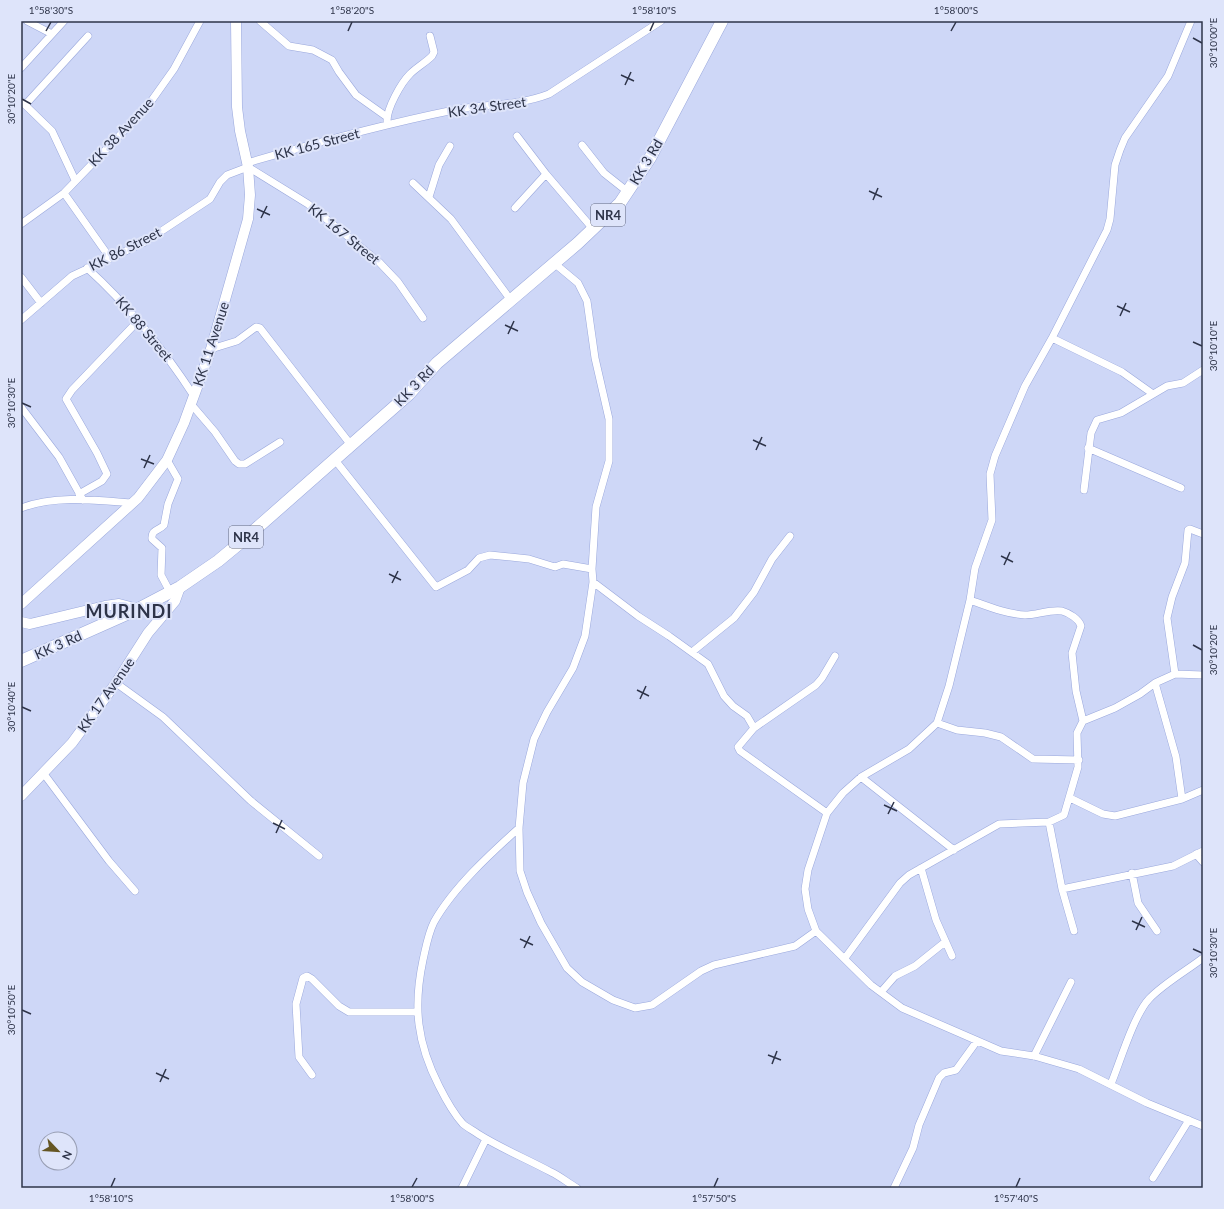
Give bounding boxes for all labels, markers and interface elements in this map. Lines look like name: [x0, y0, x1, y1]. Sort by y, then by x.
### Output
text: 1°58'30"S: [29, 4, 73, 16]
text: 1°58'20"S: [330, 4, 374, 16]
text: 1°58'10"S: [632, 4, 676, 16]
text: 1°58'00"S: [934, 4, 978, 16]
text: 30°10'00"E: [1207, 18, 1219, 68]
text: 30°10'20"E: [5, 74, 17, 124]
street label: KK 34 Street: [447, 93, 527, 120]
street label: KK 38 Avenue: [84, 94, 157, 170]
street label: KK 165 Street: [273, 124, 361, 163]
street label: KK 3 Rd: [625, 136, 666, 188]
street label: KK 167 Street: [305, 200, 383, 268]
road number: NR4: [591, 204, 625, 226]
street label: KK 86 Street: [86, 223, 164, 274]
street label: KK 88 Street: [113, 293, 176, 364]
street label: KK 11 Avenue: [189, 299, 232, 388]
text: 30°10'10"E: [1207, 321, 1219, 371]
street label: KK 3 Rd: [390, 362, 437, 410]
text: 30°10'30"E: [5, 378, 17, 428]
road number: NR4: [229, 526, 263, 548]
district label: MURINDI: [85, 600, 173, 622]
text: 30°10'20"E: [1207, 625, 1219, 675]
street label: KK 3 Rd: [31, 627, 84, 662]
street label: KK 17 Avenue: [73, 654, 138, 736]
text: 30°10'40"E: [5, 682, 17, 732]
text: 30°10'30"E: [1207, 928, 1219, 978]
text: 30°10'50"E: [5, 985, 17, 1035]
north arrow: [38, 1131, 78, 1171]
text: N: [60, 1149, 75, 1162]
text: 1°58'10"S: [89, 1192, 133, 1204]
text: 1°58'00"S: [390, 1192, 434, 1204]
text: 1°57'50"S: [692, 1192, 736, 1204]
text: 1°57'40"S: [994, 1192, 1038, 1204]

